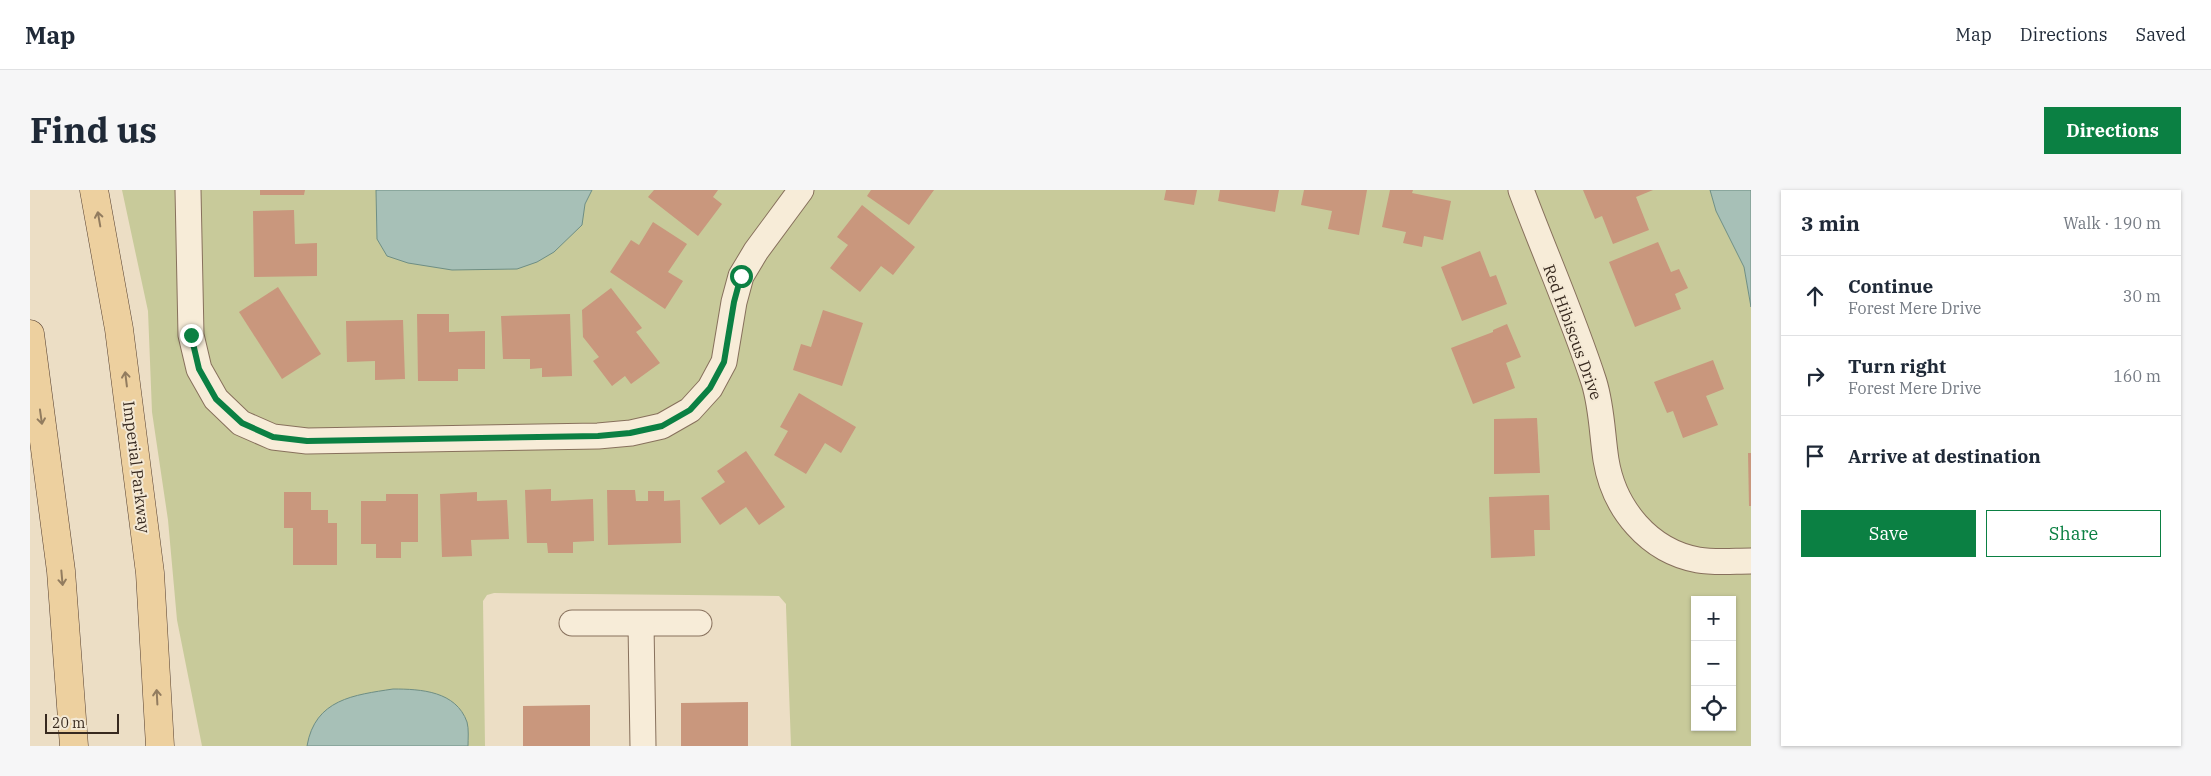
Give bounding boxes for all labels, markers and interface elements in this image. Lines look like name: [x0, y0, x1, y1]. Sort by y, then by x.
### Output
text: Map: [25, 19, 75, 51]
text: Map: [1955, 23, 1992, 46]
text: Directions: [2020, 23, 2108, 46]
text: Saved: [2136, 23, 2186, 46]
text: Find us: [30, 107, 157, 153]
button: Directions: [2044, 107, 2181, 154]
text: 3 min: [1801, 209, 1860, 237]
one-way arrow: [94, 211, 103, 227]
text: Walk · 190 m: [2063, 213, 2161, 233]
street label: Red Hibiscus Drive: [1539, 261, 1607, 403]
route start: [730, 265, 753, 288]
text: Continue: [1848, 274, 1933, 298]
icon: ahead: [1801, 282, 1829, 310]
text: 30 m: [2123, 286, 2161, 306]
text: Forest Mere Drive: [1848, 298, 1981, 318]
route end: [180, 324, 203, 347]
text: Turn right: [1848, 354, 1946, 378]
icon: right: [1801, 362, 1829, 390]
text: 160 m: [2113, 366, 2161, 386]
one-way arrow: [121, 371, 131, 387]
text: Forest Mere Drive: [1848, 378, 1981, 398]
street label: Imperial Parkway: [119, 400, 155, 535]
one-way arrow: [36, 409, 46, 425]
icon: arrive: [1801, 442, 1829, 470]
text: Arrive at destination: [1848, 444, 2041, 468]
button: Save: [1801, 510, 1976, 557]
button: Share: [1986, 510, 2161, 557]
one-way arrow: [57, 570, 66, 586]
map controls: [1691, 596, 1736, 731]
button: +: [1691, 596, 1736, 641]
button: −: [1691, 641, 1736, 686]
button: locate: [1691, 686, 1736, 731]
one-way arrow: [152, 690, 161, 706]
scale bar: [45, 711, 119, 734]
text: 20 m: [52, 714, 85, 732]

